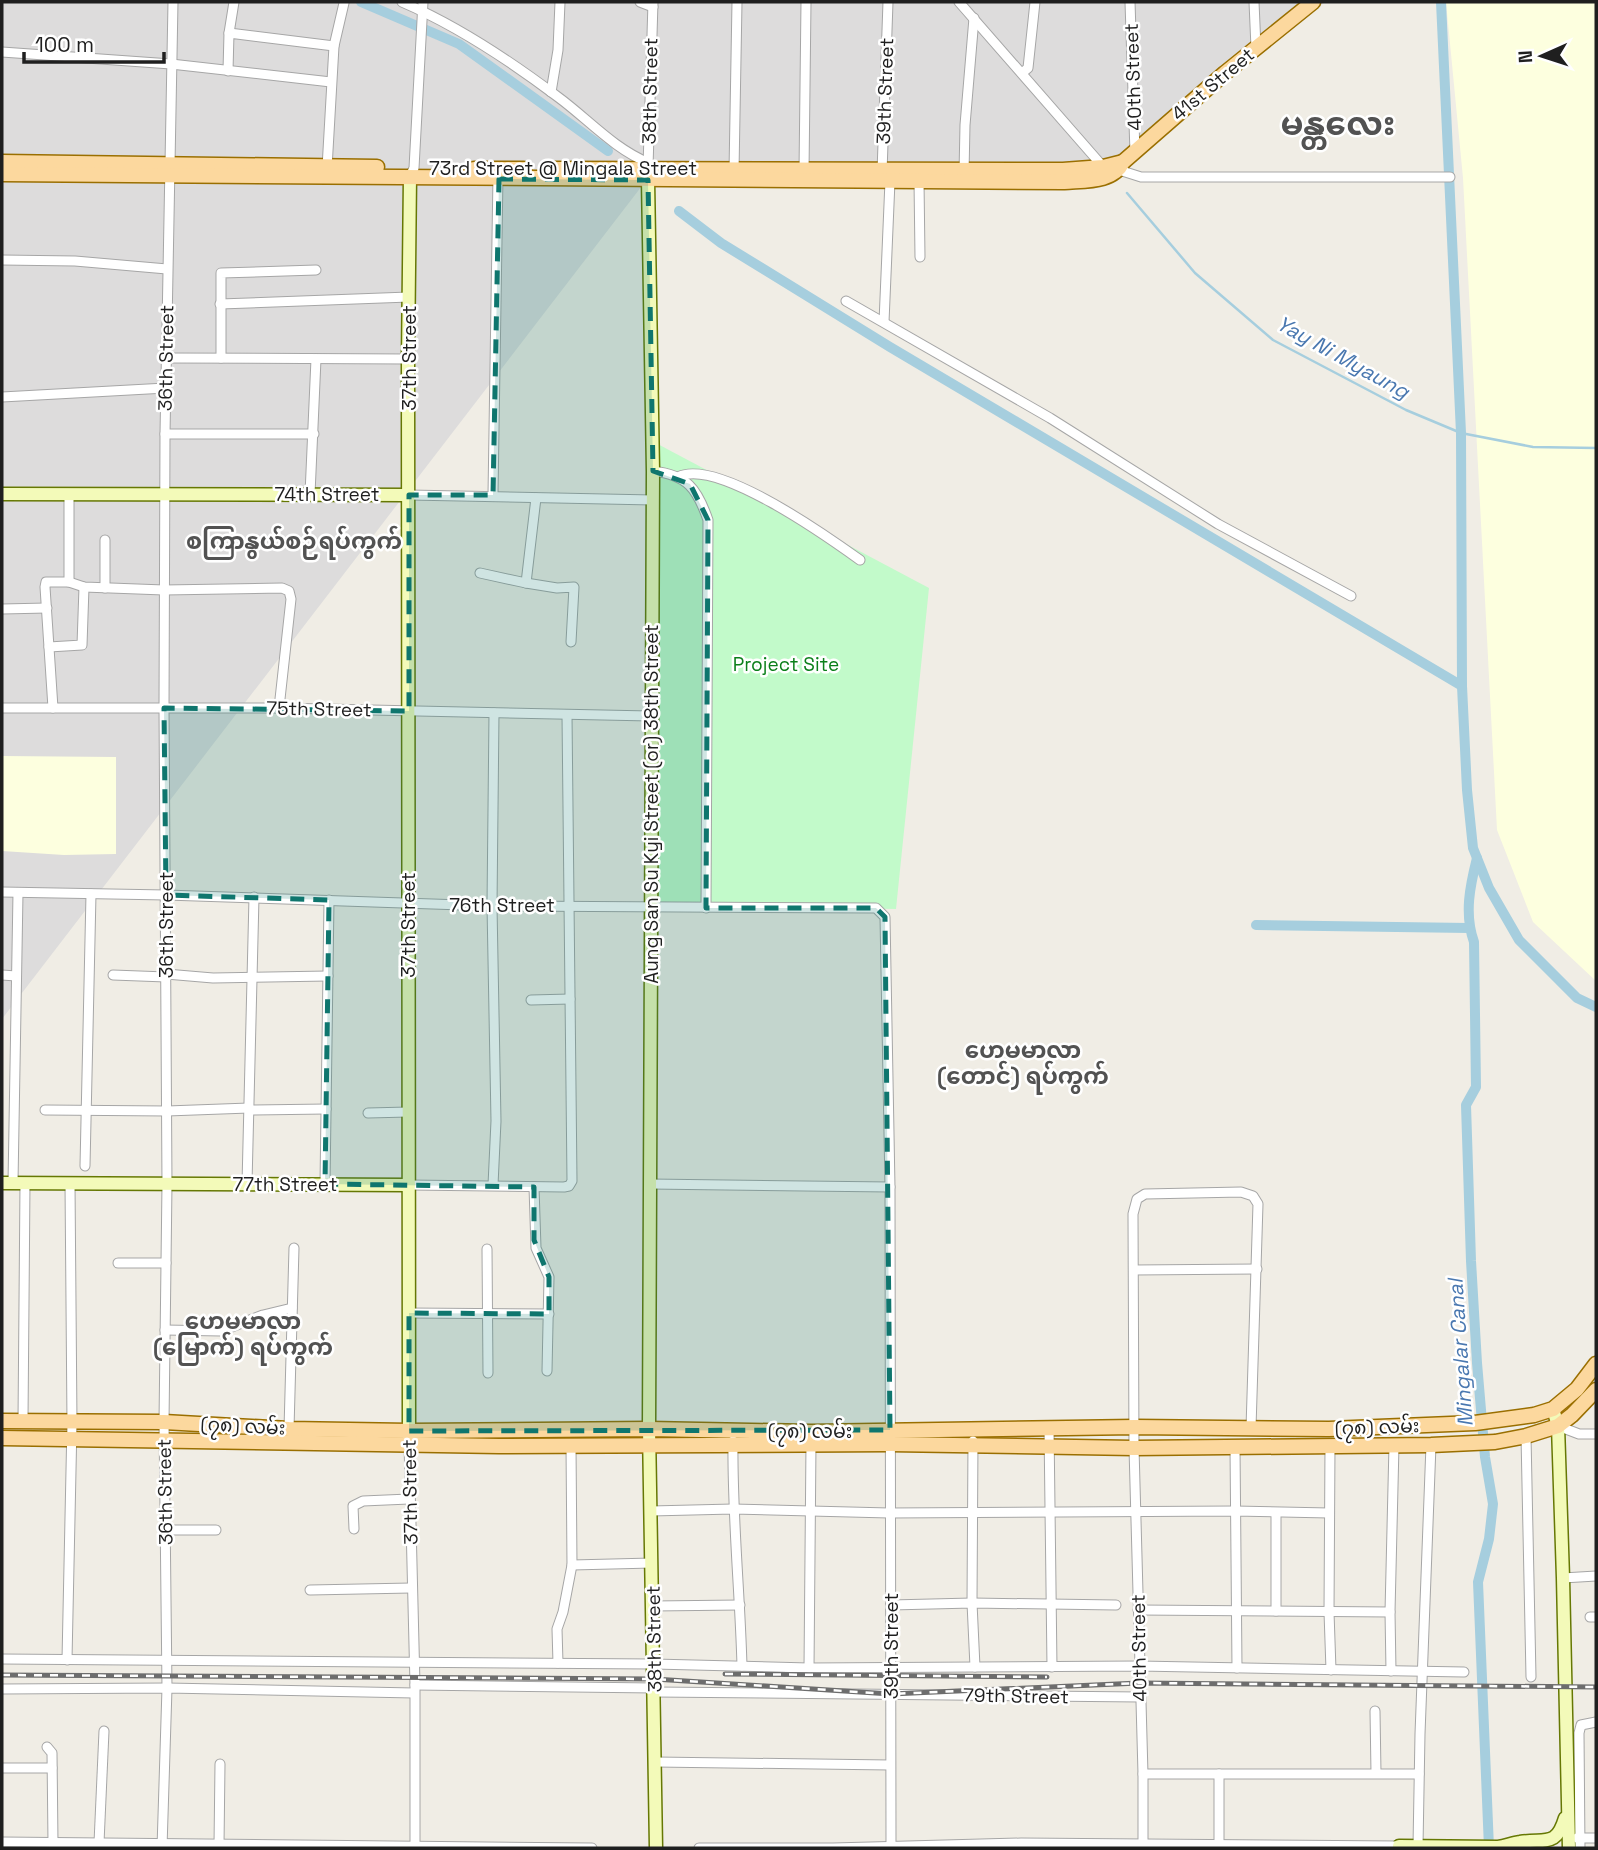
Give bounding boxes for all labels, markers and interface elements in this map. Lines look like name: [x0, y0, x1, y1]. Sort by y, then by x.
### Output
scale bar: [24, 21, 164, 65]
north arrow: [1507, 21, 1577, 91]
street label: 40th Street: [1119, 23, 1147, 131]
text: 100 m: [35, 31, 94, 58]
street label: 38th Street: [637, 37, 663, 145]
street label: 39th Street: [871, 37, 899, 145]
street label: 41st Street: [1166, 42, 1260, 126]
text: N: [1513, 50, 1538, 64]
district label: မန္တလေး: [1281, 103, 1395, 150]
street label: 73rd Street @ Mingala Street: [429, 156, 697, 181]
street label: 36th Street: [153, 305, 179, 411]
street label: 37th Street: [397, 305, 422, 411]
water label: Yay Ni Myaung: [1272, 309, 1415, 405]
street label: 74th Street: [275, 482, 379, 507]
district label: စကြာနွယ်စဉ်ရပ်ကွက်: [186, 525, 402, 560]
street label: Aung San Su Kyi Street (or) 38th Street: [639, 624, 664, 984]
park label: Project Site: [733, 652, 839, 677]
street label: 75th Street: [266, 696, 372, 722]
street label: 36th Street: [154, 872, 179, 978]
street label: 37th Street: [396, 872, 421, 978]
street label: 76th Street: [449, 893, 555, 918]
district label: ဟေမမာလာ (တောင်) ရပ်ကွက်: [937, 1035, 1109, 1095]
street label: 77th Street: [233, 1172, 337, 1197]
water label: Mingalar Canal: [1441, 1275, 1479, 1428]
district label: ဟေမမာလာ (မြောက်) ရပ်ကွက်: [153, 1306, 333, 1366]
street label: (၇၈) လမ်း: [200, 1409, 286, 1444]
street label: (၇၈) လမ်း: [1334, 1411, 1420, 1444]
street label: (၇၈) လမ်း: [768, 1417, 852, 1447]
street label: 36th Street: [152, 1439, 178, 1545]
street label: 37th Street: [397, 1439, 423, 1545]
street label: 38th Street: [641, 1585, 667, 1693]
street label: 39th Street: [879, 1593, 904, 1699]
street label: 40th Street: [1126, 1594, 1152, 1702]
street label: 79th Street: [963, 1683, 1069, 1709]

